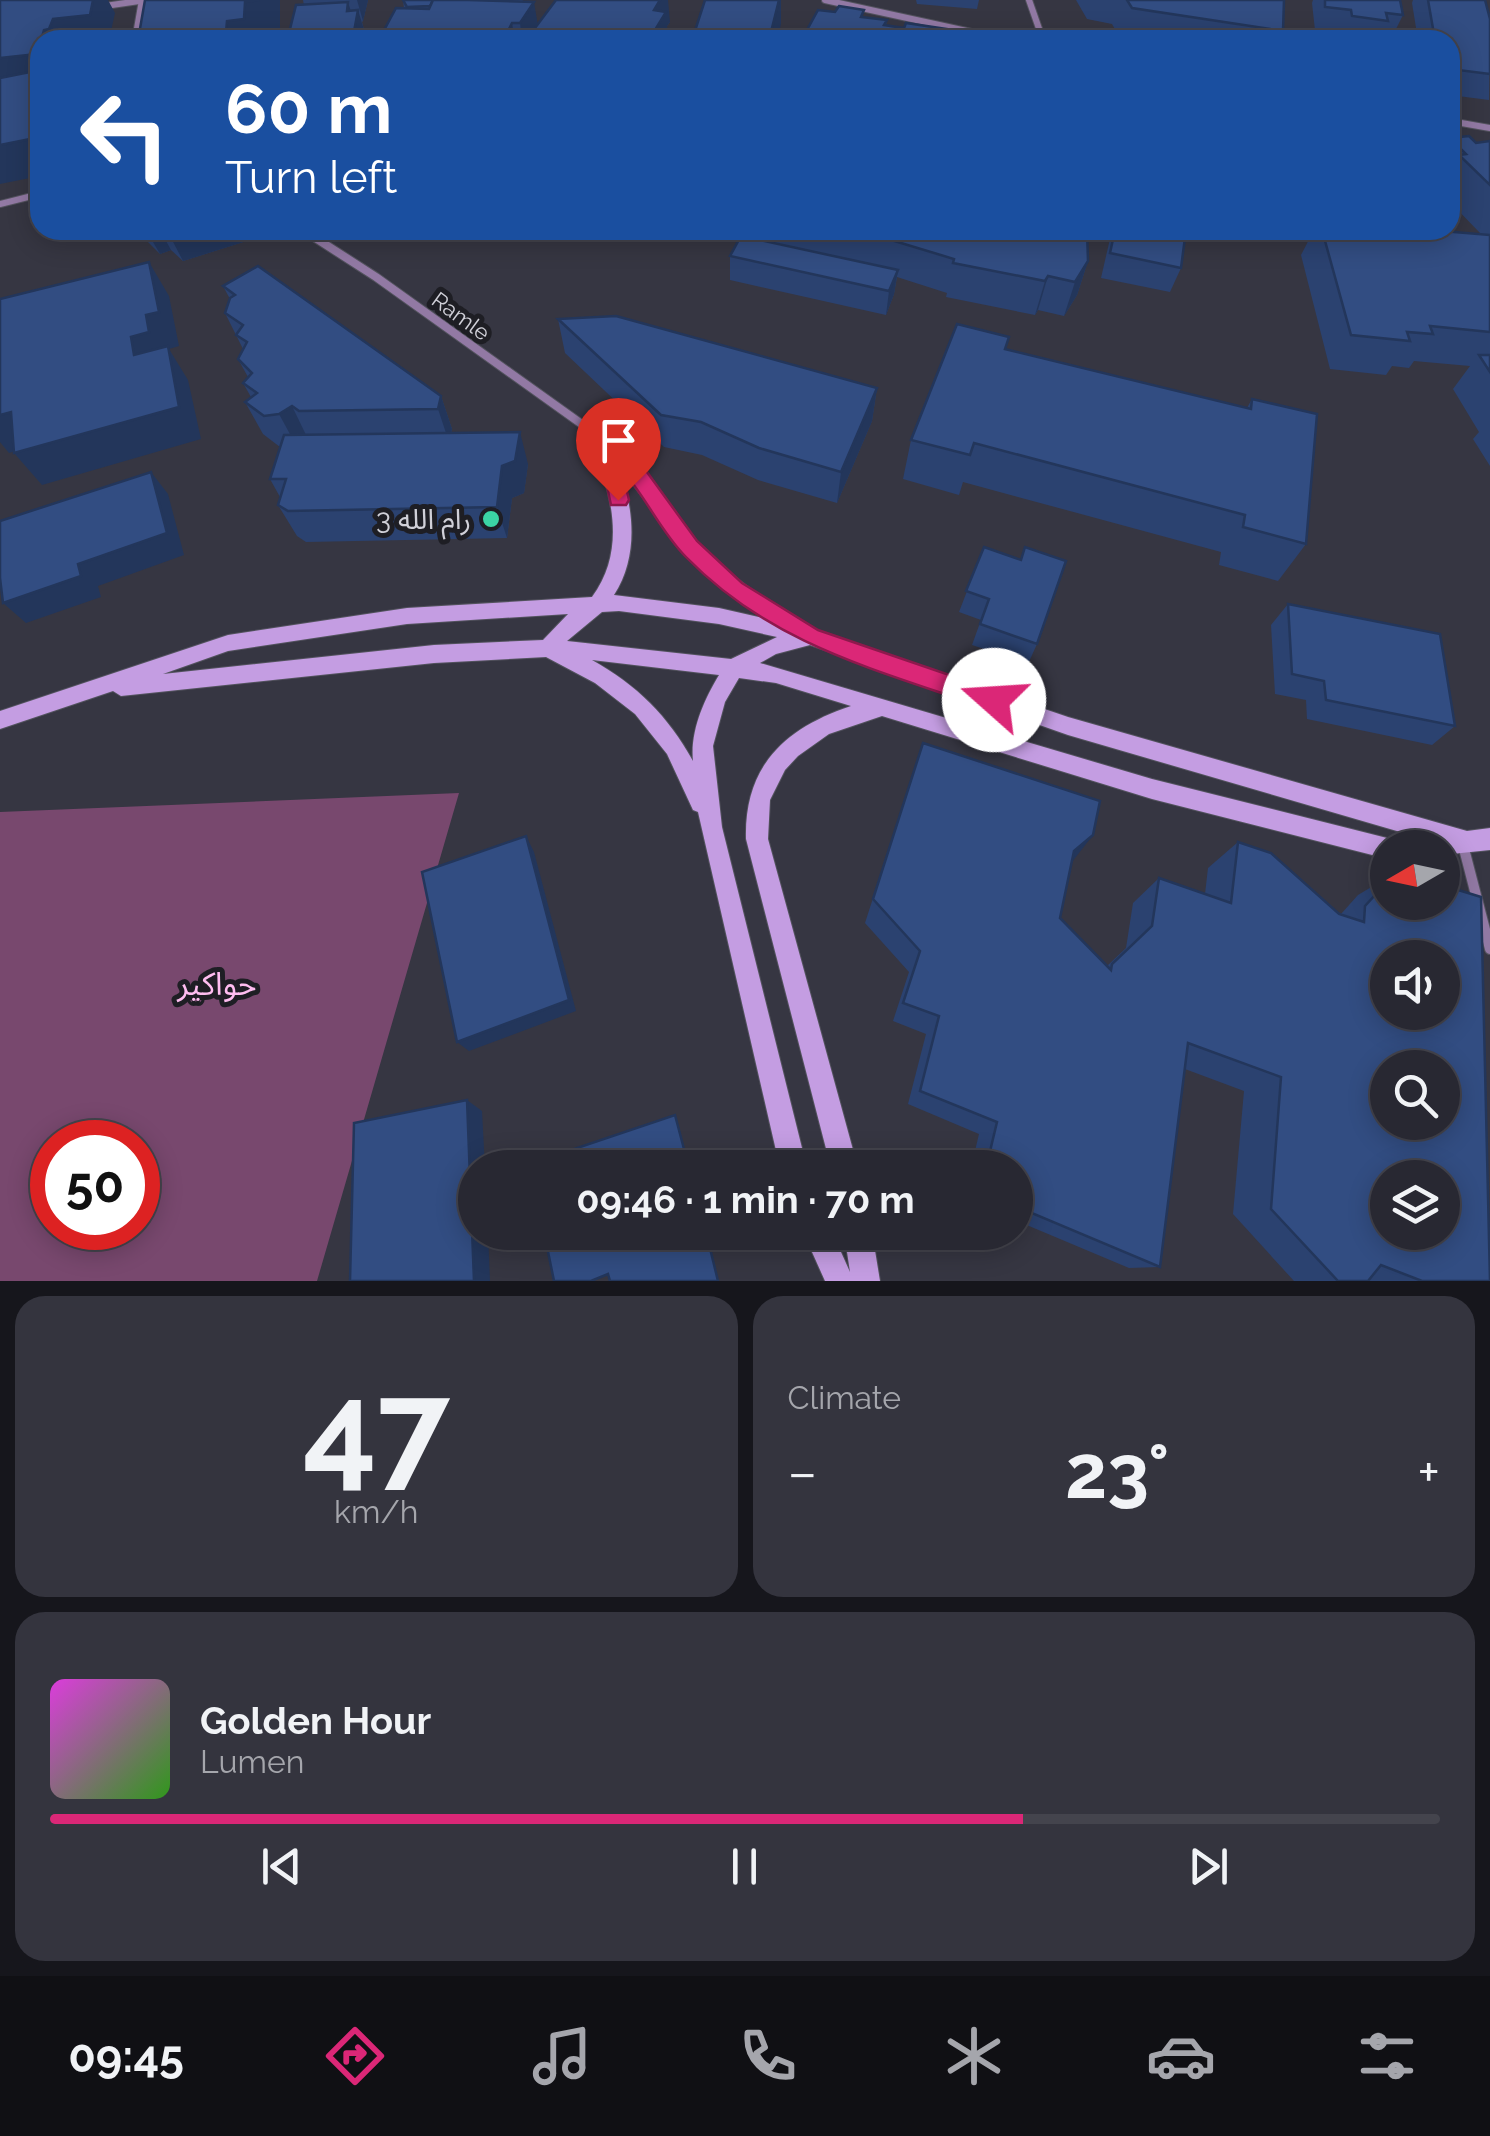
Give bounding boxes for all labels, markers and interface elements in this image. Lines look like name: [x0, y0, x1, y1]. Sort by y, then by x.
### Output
text: 60 m: [225, 67, 392, 149]
icon: left: [60, 70, 190, 200]
text: Turn left: [225, 151, 397, 204]
street label: Ramle: [427, 286, 495, 346]
pin: [576, 398, 661, 501]
icon: arrive: [591, 413, 646, 468]
place label: 3 رام الله: [376, 503, 471, 540]
marker: 3 رام الله: [480, 508, 502, 530]
position arrow: [942, 648, 1046, 752]
north arrow: [1370, 830, 1460, 920]
map controls: [1370, 830, 1460, 1250]
button: sound: [1370, 940, 1460, 1030]
park label: حواكير: [176, 965, 257, 1003]
button: search: [1370, 1050, 1460, 1140]
speed limit sign: 50: [30, 1120, 160, 1250]
button: layers: [1370, 1160, 1460, 1250]
text: 09:46 · 1 min · 70 m: [576, 1177, 915, 1222]
text: 47: [303, 1352, 450, 1504]
text: Climate: [788, 1379, 901, 1416]
text: 23°: [1065, 1427, 1169, 1516]
text: −: [788, 1440, 817, 1505]
text: +: [1417, 1440, 1440, 1505]
text: km/h: [334, 1493, 418, 1530]
text: Golden Hour: [200, 1698, 431, 1743]
text: Lumen: [200, 1743, 304, 1780]
icon: previous: [254, 1839, 309, 1894]
icon: pause: [717, 1839, 772, 1894]
icon: next: [1181, 1839, 1236, 1894]
icon: directions: [320, 2021, 390, 2091]
icon: music: [527, 2021, 597, 2091]
icon: phone: [733, 2021, 803, 2091]
icon: climate: [939, 2021, 1009, 2091]
icon: car: [1146, 2021, 1216, 2091]
icon: filters: [1352, 2021, 1422, 2091]
text: 09:45: [68, 2030, 184, 2083]

